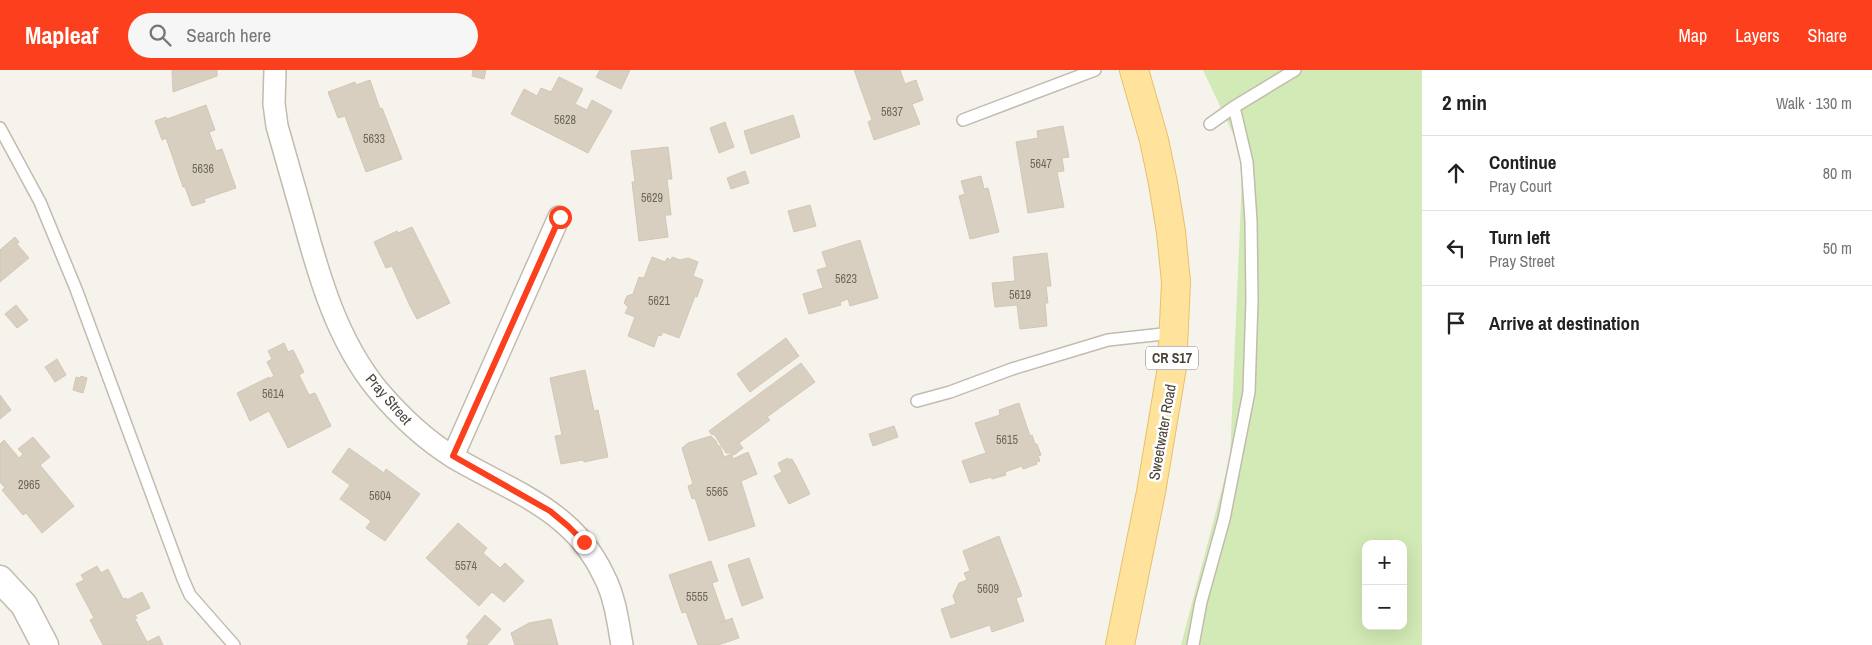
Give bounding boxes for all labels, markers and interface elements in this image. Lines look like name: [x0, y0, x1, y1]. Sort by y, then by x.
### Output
search box: [128, 13, 478, 58]
text: Mapleaf: [25, 19, 98, 51]
icon: search: [146, 21, 174, 49]
text: Search here: [186, 22, 271, 48]
text: Map: [1679, 23, 1707, 48]
text: Layers: [1735, 23, 1780, 48]
text: Share: [1808, 23, 1847, 48]
text: 2 min: [1442, 88, 1487, 117]
text: Walk · 130 m: [1776, 92, 1852, 114]
house number: 5637: [881, 104, 903, 120]
house number: 5628: [554, 112, 576, 128]
house number: 5633: [363, 131, 385, 147]
text: Continue: [1489, 149, 1557, 175]
house number: 5647: [1030, 156, 1052, 172]
icon: ahead: [1442, 159, 1470, 187]
house number: 5636: [192, 161, 214, 177]
text: 80 m: [1823, 162, 1852, 184]
text: Pray Court: [1489, 175, 1552, 197]
house number: 5629: [641, 190, 663, 206]
route start: [549, 206, 572, 229]
text: Turn left: [1489, 224, 1550, 250]
icon: left: [1442, 234, 1470, 262]
text: 50 m: [1823, 237, 1852, 259]
text: Pray Street: [1489, 250, 1555, 272]
house number: 5623: [835, 271, 857, 287]
house number: 5619: [1009, 287, 1031, 303]
house number: 5621: [648, 293, 670, 309]
icon: arrive: [1442, 309, 1470, 337]
text: Arrive at destination: [1489, 310, 1640, 336]
road number: CR S17: [1146, 346, 1198, 370]
street label: Pray Street: [361, 369, 417, 430]
street label: Sweetwater Road: [1143, 382, 1181, 482]
house number: 5614: [262, 386, 284, 402]
house number: 5615: [996, 432, 1018, 448]
house number: 2965: [18, 477, 40, 493]
house number: 5565: [706, 484, 728, 500]
house number: 5604: [369, 488, 391, 504]
route end: [573, 531, 596, 554]
map controls: [1362, 540, 1407, 630]
button: +: [1362, 540, 1407, 585]
house number: 5574: [455, 558, 477, 574]
house number: 5609: [977, 581, 999, 597]
button: −: [1362, 585, 1407, 630]
house number: 5555: [686, 589, 708, 605]

